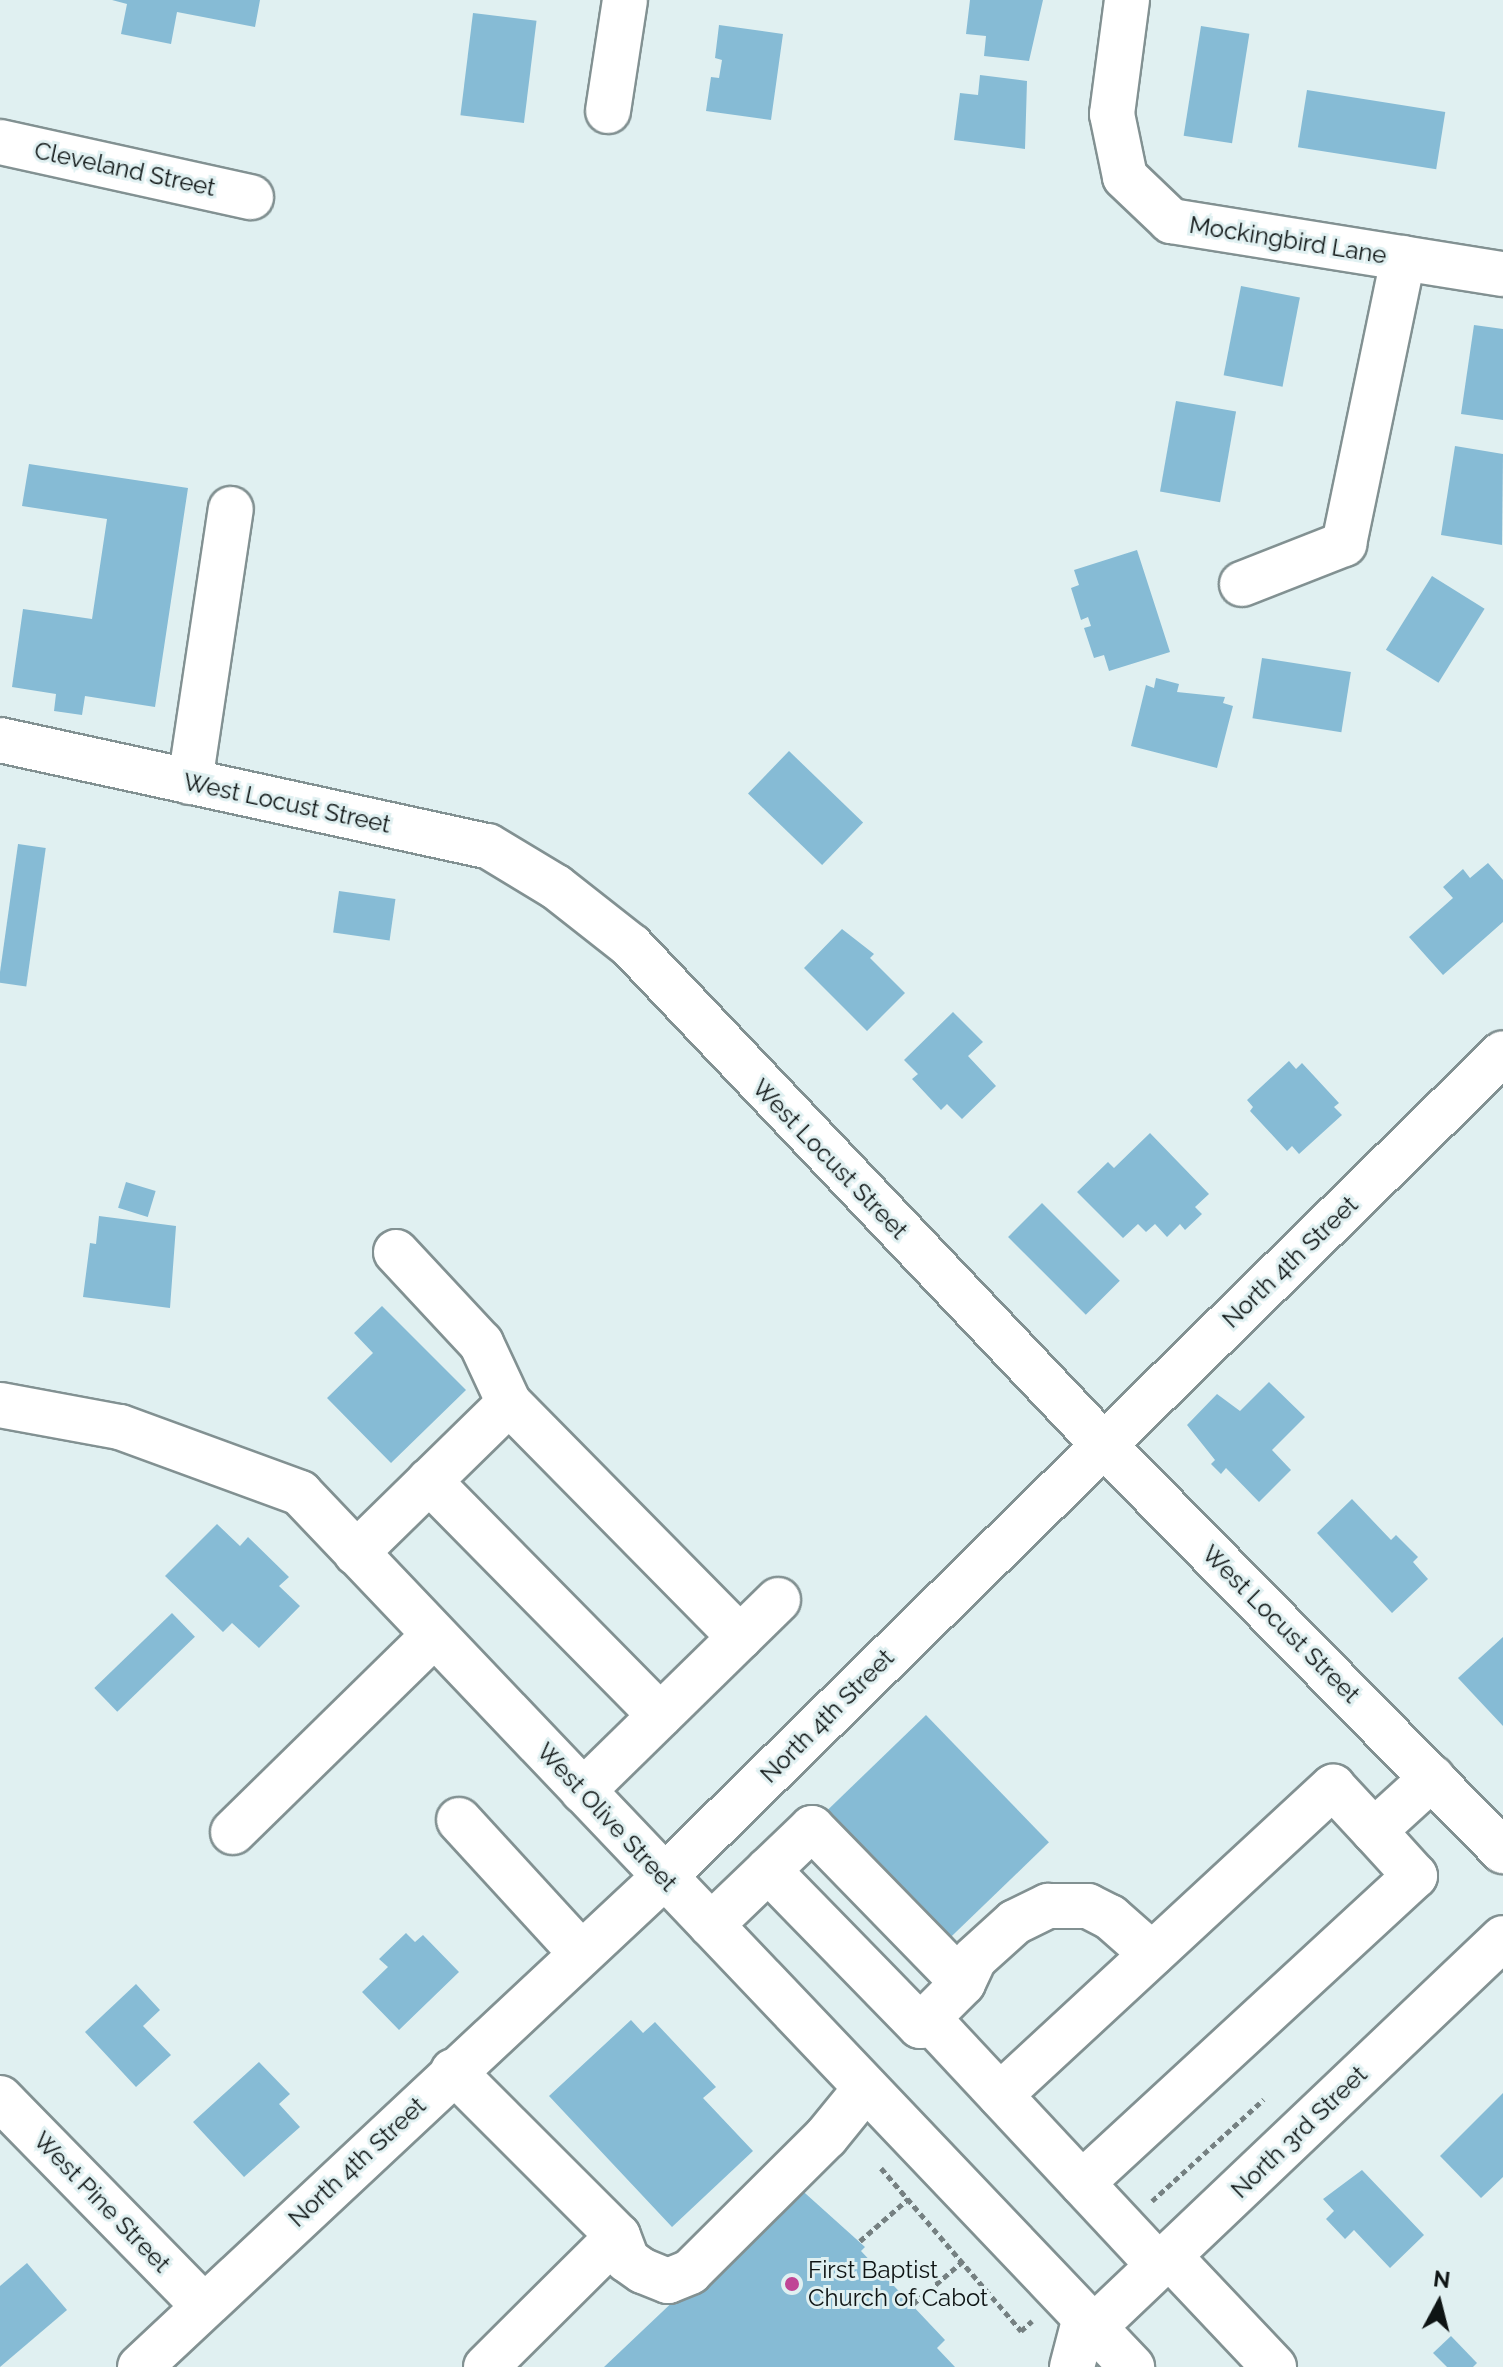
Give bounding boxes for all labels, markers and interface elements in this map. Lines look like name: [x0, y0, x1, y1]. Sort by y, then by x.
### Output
street label: Cleveland Street: [32, 136, 218, 202]
street label: Mockingbird Lane: [1187, 210, 1389, 270]
street label: West Locust Street: [181, 767, 393, 839]
street label: West Locust Street: [746, 1073, 914, 1245]
street label: North 4th Street: [1216, 1190, 1364, 1334]
street label: West Locust Street: [1196, 1539, 1366, 1709]
street label: North 4th Street: [754, 1643, 900, 1789]
street label: West Olive Street: [531, 1737, 683, 1897]
street label: North 3rd Street: [1225, 2060, 1373, 2204]
street label: North 4th Street: [282, 2091, 432, 2233]
street label: West Pine Street: [28, 2126, 176, 2278]
place label: First Baptist Church of Cabot: [808, 2256, 989, 2312]
north arrow: [1399, 2263, 1479, 2343]
text: N: [1432, 2265, 1452, 2293]
marker: First Baptist Church of Cabot: [783, 2275, 801, 2293]

